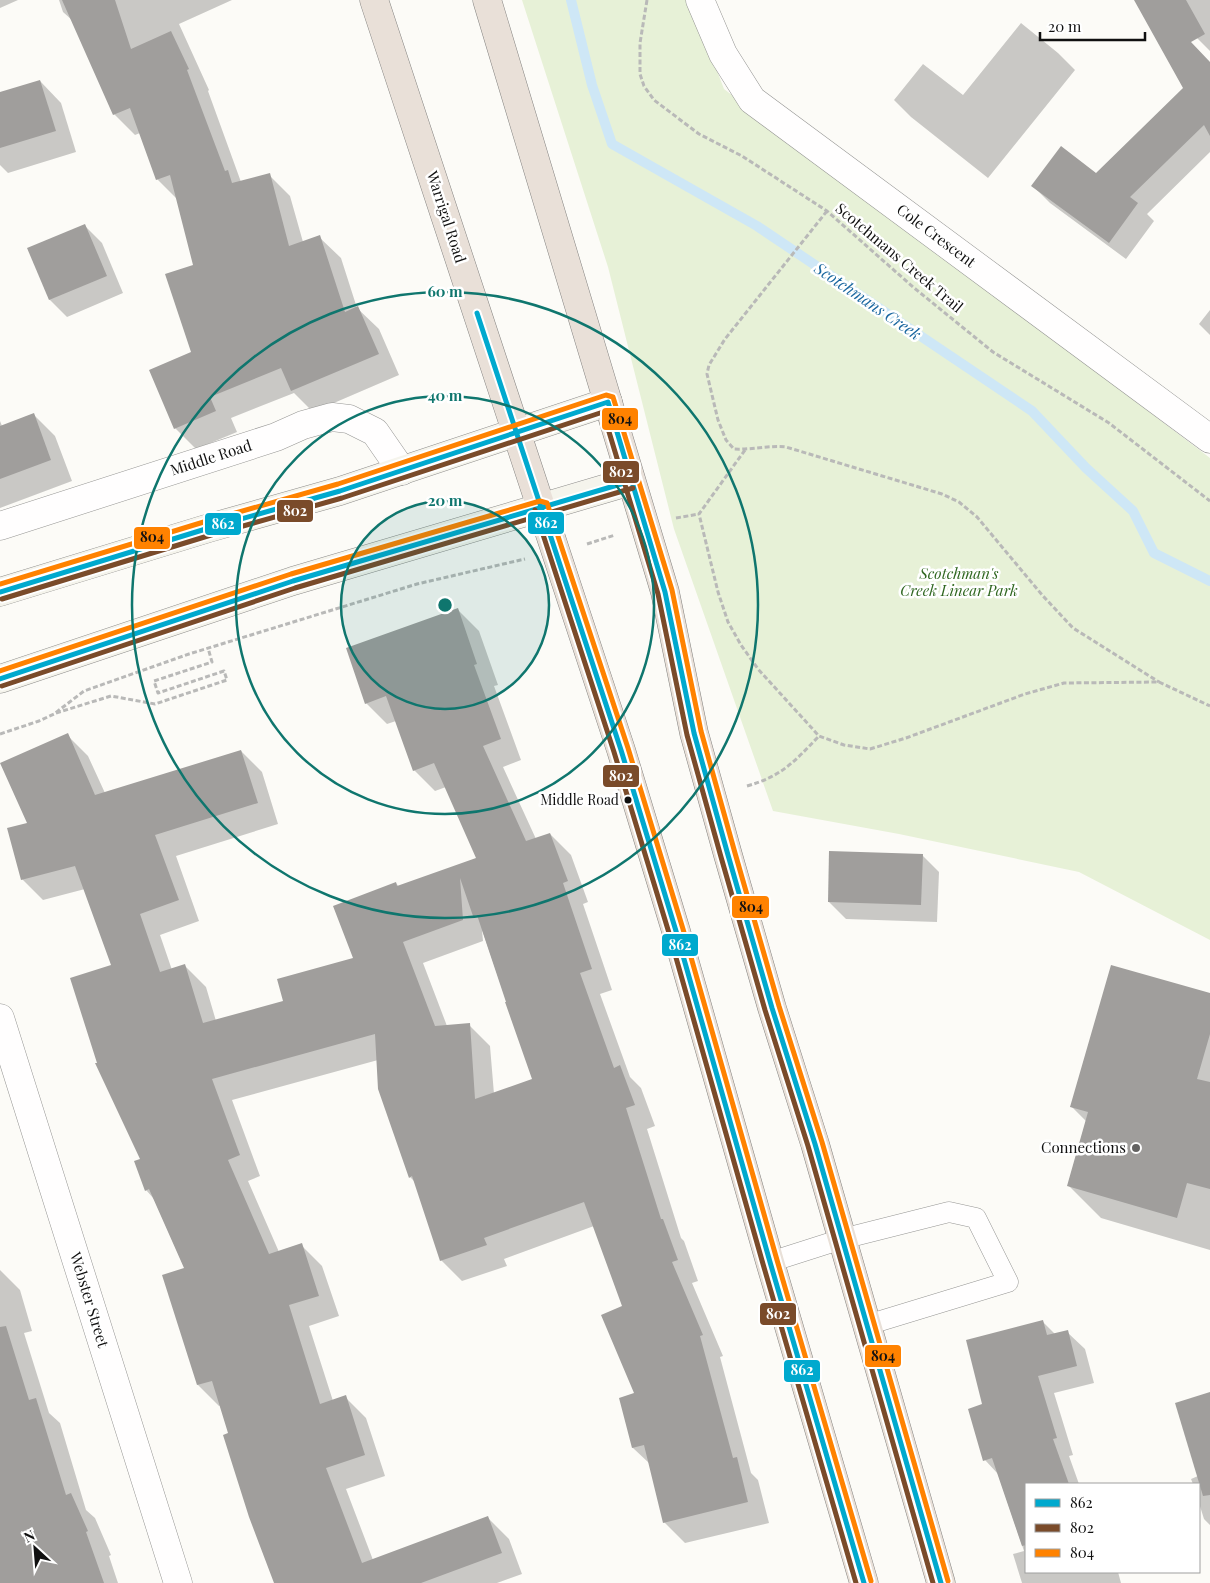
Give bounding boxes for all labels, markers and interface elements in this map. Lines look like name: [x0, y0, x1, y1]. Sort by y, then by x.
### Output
scale bar: [1040, 10, 1145, 42]
text: 20 m: [1048, 16, 1082, 36]
street label: Warrigal Road: [422, 167, 471, 265]
street label: Scotchmans Creek Trail: [831, 199, 967, 317]
street label: Cole Crescent: [893, 199, 981, 272]
water label: Scotchmans Creek: [811, 258, 925, 344]
text: 60 m: [427, 281, 463, 301]
text: 40 m: [428, 385, 463, 405]
line badge: 804: [601, 407, 639, 431]
text: 804: [608, 409, 632, 428]
street label: Middle Road: [167, 434, 254, 480]
line badge: 802: [602, 460, 640, 484]
text: 802: [609, 462, 633, 481]
text: 20 m: [428, 490, 463, 510]
line badge: 802: [276, 499, 314, 523]
text: 802: [283, 501, 307, 520]
line badge: 862: [527, 511, 565, 535]
line badge: 862: [204, 512, 242, 536]
text: 862: [534, 513, 558, 532]
text: 862: [211, 514, 235, 533]
line badge: 804: [133, 526, 171, 550]
text: 804: [140, 527, 164, 546]
park label: Scotchman's Creek Linear Park: [900, 563, 1018, 600]
centre of rings: [436, 596, 454, 614]
line badge: 802: [602, 764, 640, 788]
text: 802: [609, 766, 633, 785]
place label: Middle Road: [540, 790, 619, 809]
marker: Middle Road: [623, 795, 633, 805]
line badge: 804: [731, 895, 770, 919]
text: 804: [739, 897, 763, 916]
line badge: 862: [661, 933, 699, 957]
text: 862: [668, 935, 692, 954]
place label: Connections: [1041, 1137, 1126, 1157]
marker: Connections: [1130, 1142, 1142, 1154]
street label: Webster Street: [66, 1249, 114, 1350]
line badge: 802: [759, 1302, 797, 1326]
text: 802: [766, 1304, 790, 1323]
line badge: 804: [864, 1344, 902, 1368]
text: 804: [871, 1346, 895, 1365]
line badge: 862: [783, 1359, 821, 1383]
text: 862: [790, 1360, 814, 1379]
legend: [1025, 1483, 1200, 1573]
text: 862: [1070, 1492, 1093, 1512]
text: 802: [1070, 1517, 1094, 1537]
north arrow: [10, 1523, 60, 1573]
text: N: [20, 1525, 38, 1547]
text: 804: [1070, 1542, 1094, 1562]

